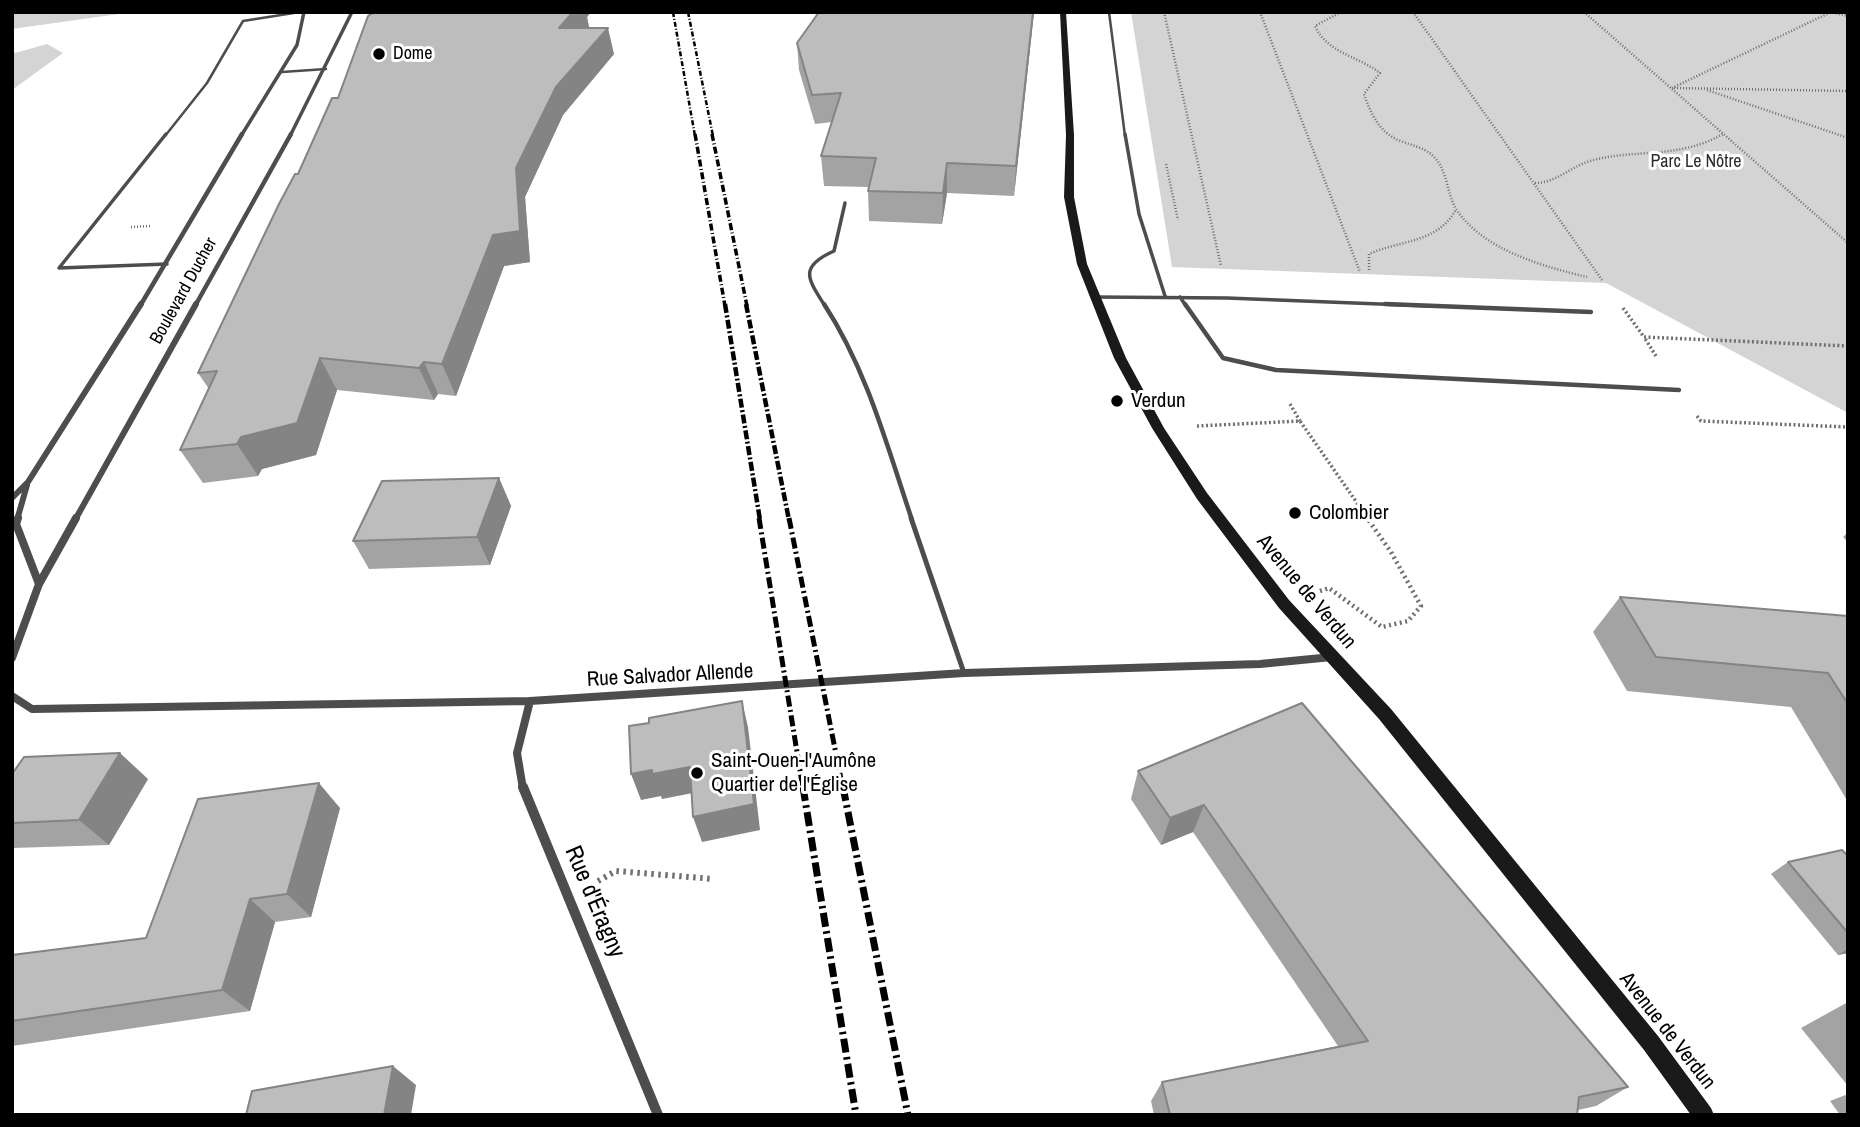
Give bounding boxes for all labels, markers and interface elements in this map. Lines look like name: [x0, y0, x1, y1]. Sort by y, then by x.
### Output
place label: Dome: [393, 43, 432, 65]
marker: Dome: [371, 46, 387, 62]
park label: Parc Le Nôtre: [1650, 151, 1742, 173]
street label: Boulevard Ducher: [146, 234, 222, 348]
place label: Verdun: [1131, 388, 1186, 414]
marker: Verdun: [1109, 393, 1125, 409]
place label: Colombier: [1309, 500, 1388, 526]
marker: Colombier: [1287, 505, 1303, 521]
street label: Avenue de Verdun: [1251, 530, 1361, 654]
street label: Rue Salvador Allende: [586, 659, 754, 693]
place label: Saint-Ouen-l'Aumône Quartier de l'Église: [711, 748, 876, 798]
marker: Saint-Ouen-l'Aumône Quartier de l'Église: [689, 765, 705, 781]
street label: Rue d'Éragny: [558, 842, 630, 962]
street label: Avenue de Verdun: [1614, 968, 1720, 1094]

